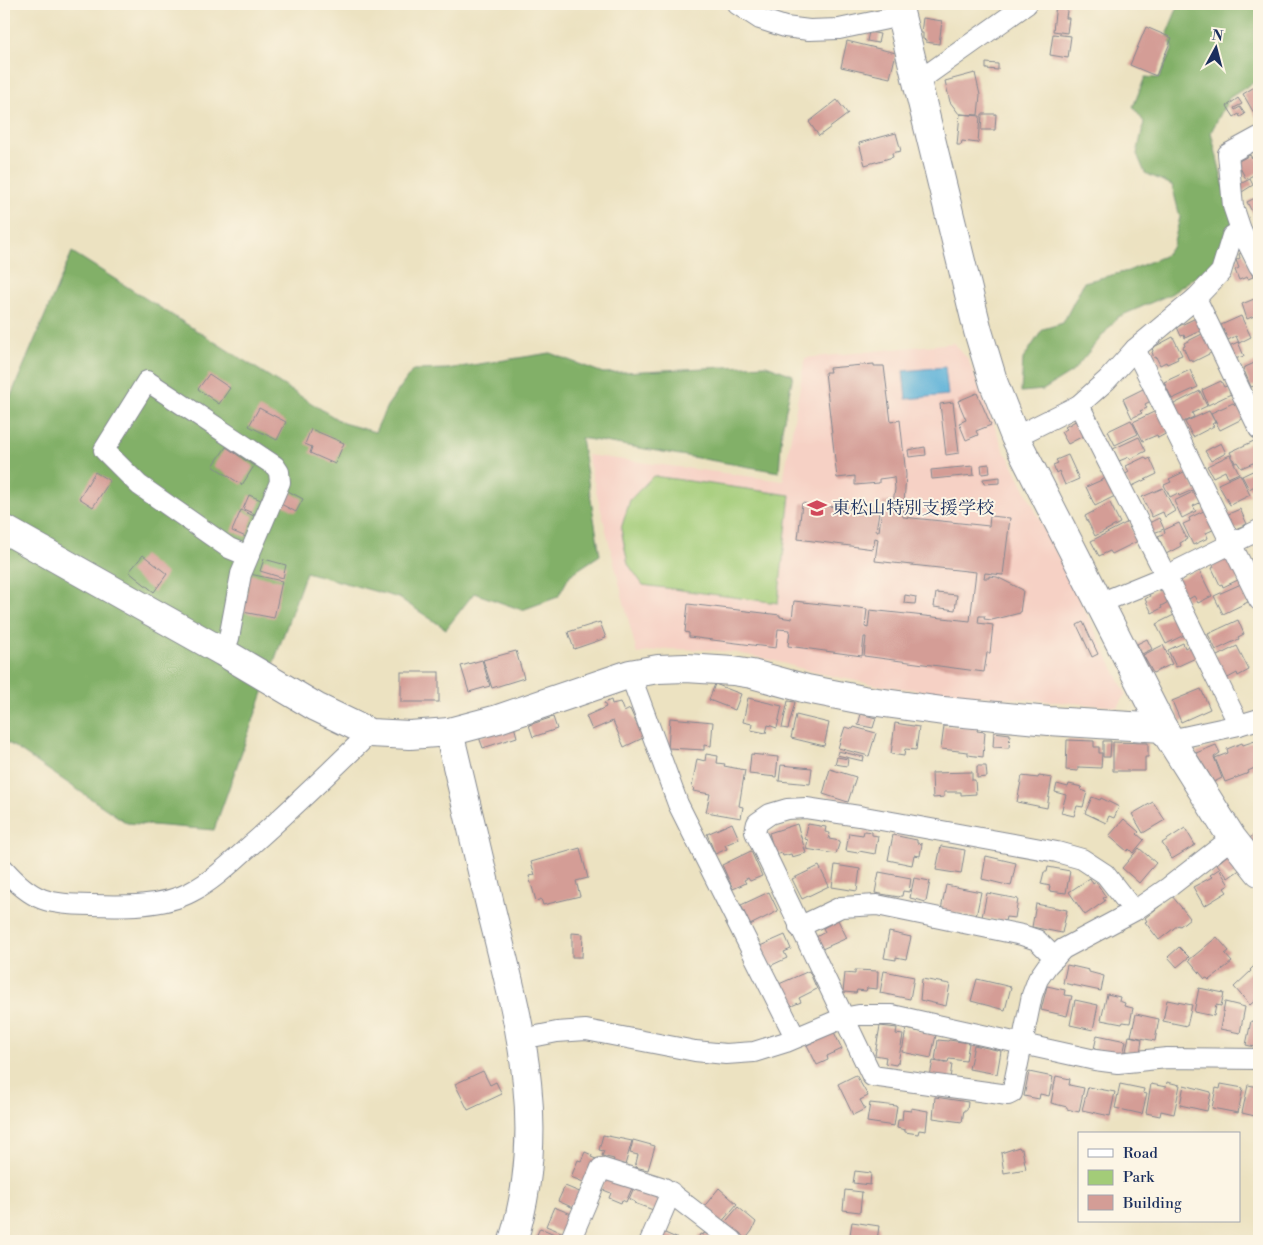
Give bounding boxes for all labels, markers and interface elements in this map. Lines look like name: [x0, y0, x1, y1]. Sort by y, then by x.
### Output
north arrow: [1190, 22, 1240, 72]
text: N: [1211, 26, 1224, 46]
school or university icon: 東松山特別支援学校: [806, 497, 828, 519]
place label: 東松山特別支援学校: [832, 497, 994, 520]
legend: [1078, 1132, 1240, 1222]
text: Road: [1123, 1144, 1158, 1163]
text: Park: [1123, 1168, 1155, 1187]
text: Building: [1122, 1194, 1182, 1213]

